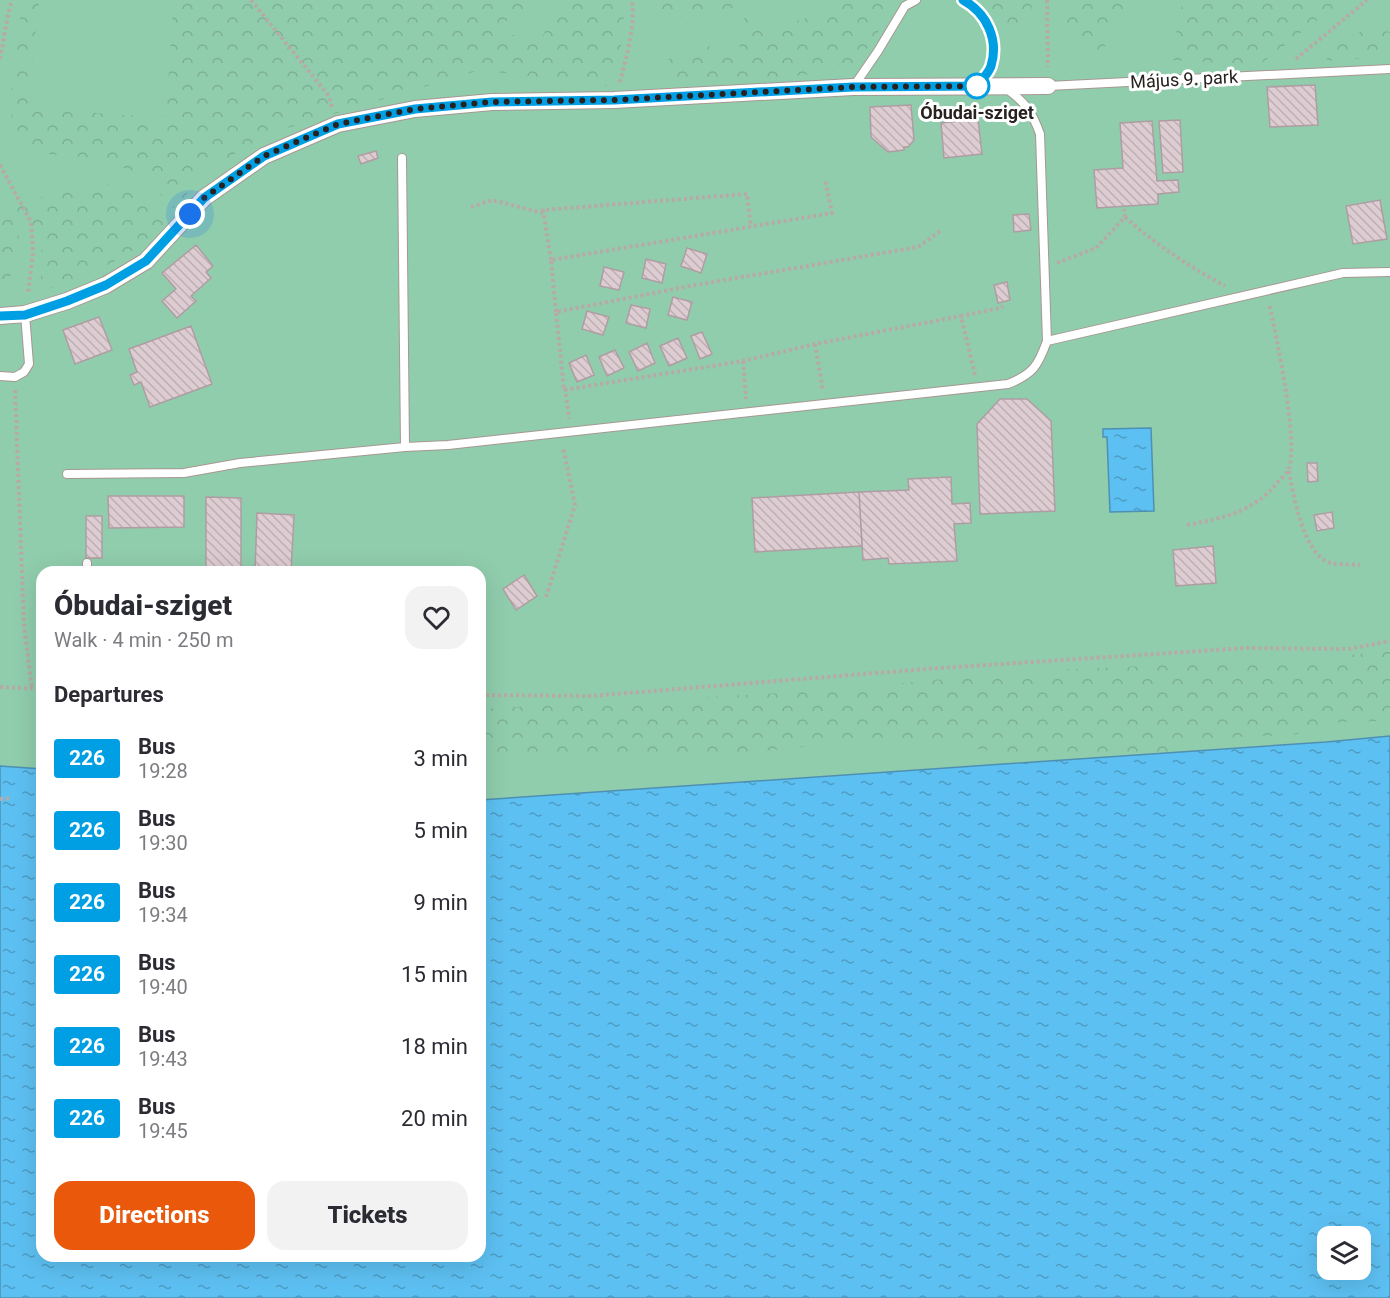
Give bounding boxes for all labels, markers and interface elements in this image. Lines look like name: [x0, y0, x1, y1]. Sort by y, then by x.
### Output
street label: Május 9. park: [1130, 66, 1239, 92]
marker: Óbudai-sziget: [964, 73, 990, 99]
place label: Óbudai-sziget: [920, 102, 1034, 123]
your location: [175, 199, 205, 229]
button: heart: [405, 586, 468, 649]
text: Óbudai-sziget: [54, 589, 232, 622]
text: Walk · 4 min · 250 m: [54, 628, 233, 652]
text: Departures: [54, 682, 164, 707]
text: Bus: [138, 734, 176, 759]
text: 226: [69, 746, 105, 770]
text: 3 min: [413, 746, 468, 771]
text: 19:28: [138, 759, 188, 783]
text: Bus: [138, 806, 176, 831]
text: 226: [69, 818, 105, 842]
text: 5 min: [413, 818, 468, 843]
text: 19:30: [138, 831, 188, 855]
text: Bus: [138, 878, 176, 903]
text: 226: [69, 890, 105, 914]
text: 9 min: [413, 890, 468, 915]
text: 19:34: [138, 903, 188, 927]
text: Bus: [138, 950, 176, 975]
text: 226: [69, 962, 105, 986]
text: 15 min: [401, 962, 468, 987]
text: 19:40: [138, 975, 188, 999]
text: Bus: [138, 1022, 176, 1047]
text: 226: [69, 1034, 105, 1058]
text: 18 min: [401, 1034, 468, 1059]
text: 19:43: [138, 1047, 188, 1071]
text: Bus: [138, 1094, 176, 1119]
text: 226: [69, 1106, 105, 1130]
text: 20 min: [401, 1106, 468, 1131]
text: 19:45: [138, 1119, 188, 1143]
button: Directions: [54, 1181, 255, 1250]
button: Tickets: [267, 1181, 468, 1250]
map controls: [1317, 1226, 1371, 1280]
button: layers: [1317, 1226, 1371, 1280]

